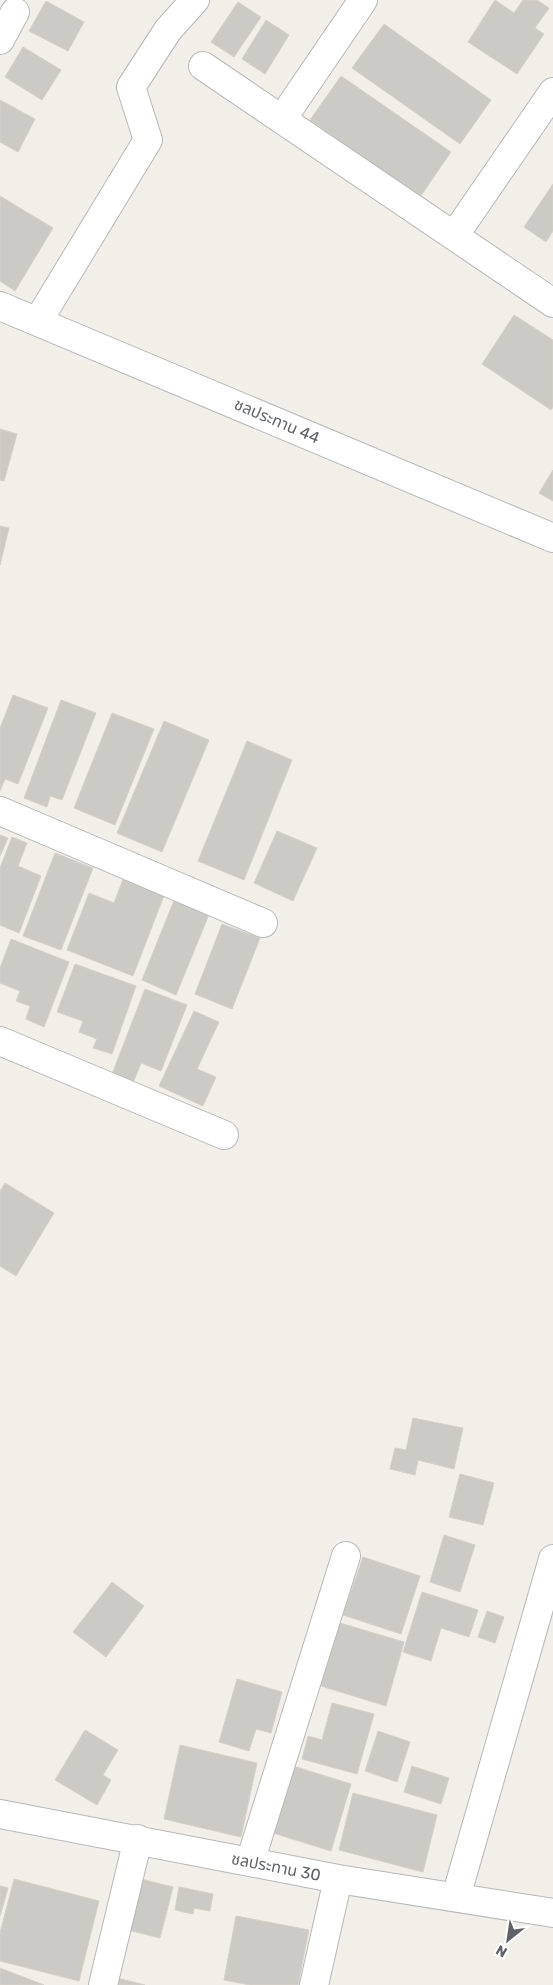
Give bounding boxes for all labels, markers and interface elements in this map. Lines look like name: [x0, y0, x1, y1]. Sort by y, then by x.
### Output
street label: ชลประทาน 44: [232, 395, 322, 447]
street label: ชลประทาน 30: [230, 1849, 322, 1885]
north arrow: [483, 1915, 533, 1965]
text: N: [493, 1941, 510, 1961]

